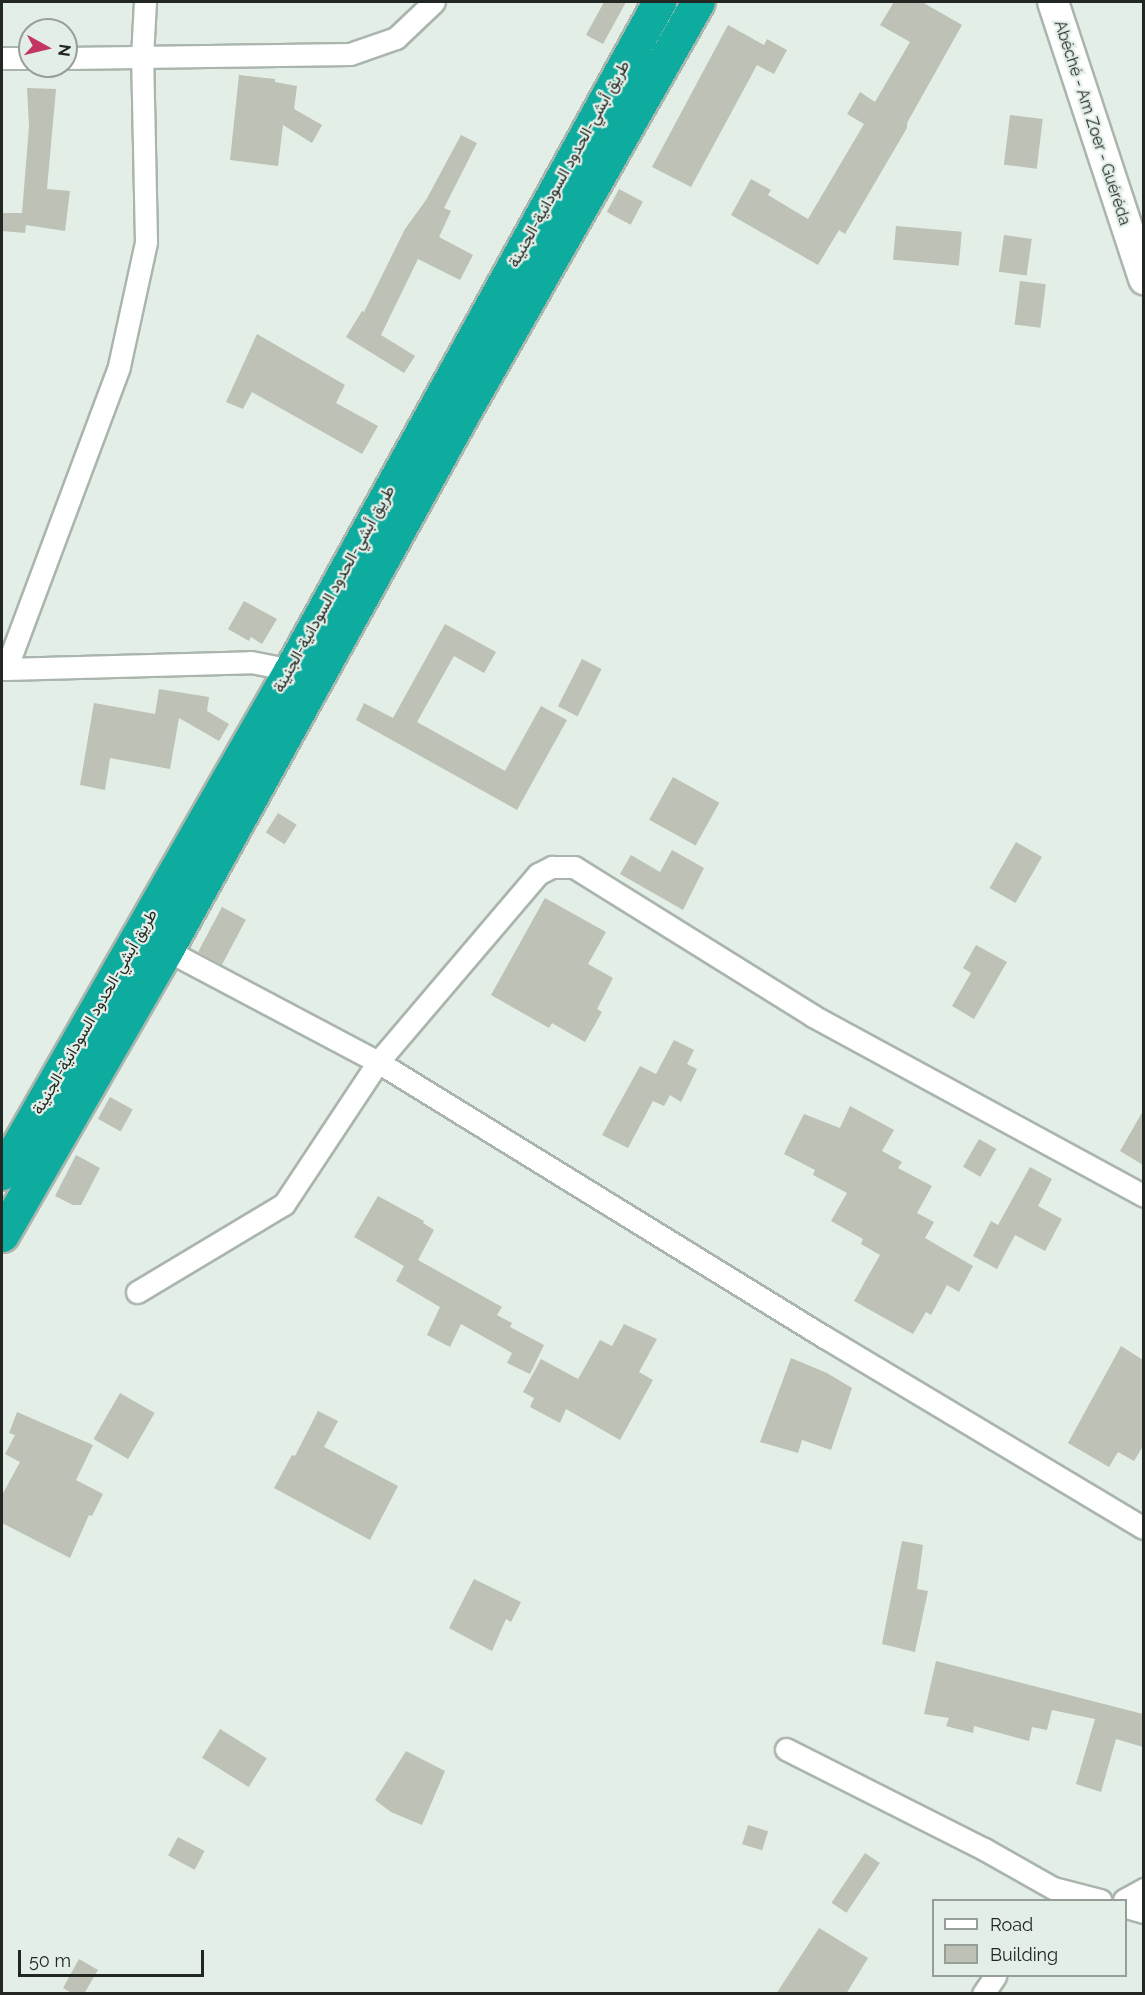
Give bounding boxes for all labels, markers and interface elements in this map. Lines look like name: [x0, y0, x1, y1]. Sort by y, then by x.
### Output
north arrow: [18, 18, 78, 78]
street label: Abéché - Am Zoer - Guéréda: [1050, 18, 1134, 228]
text: N: [54, 43, 75, 58]
street label: طريق أبشي-الحدود السودانية-الجنينة: [504, 57, 634, 271]
street label: طريق أبشي-الحدود السودانية-الجنينة: [269, 482, 399, 696]
street label: طريق أبشي-الحدود السودانية-الجنينة: [28, 906, 162, 1118]
legend: [932, 1899, 1127, 1977]
text: Road: [990, 1914, 1033, 1935]
scale bar: [21, 1938, 207, 1976]
text: Building: [990, 1944, 1058, 1965]
text: 50 m: [29, 1950, 71, 1971]

